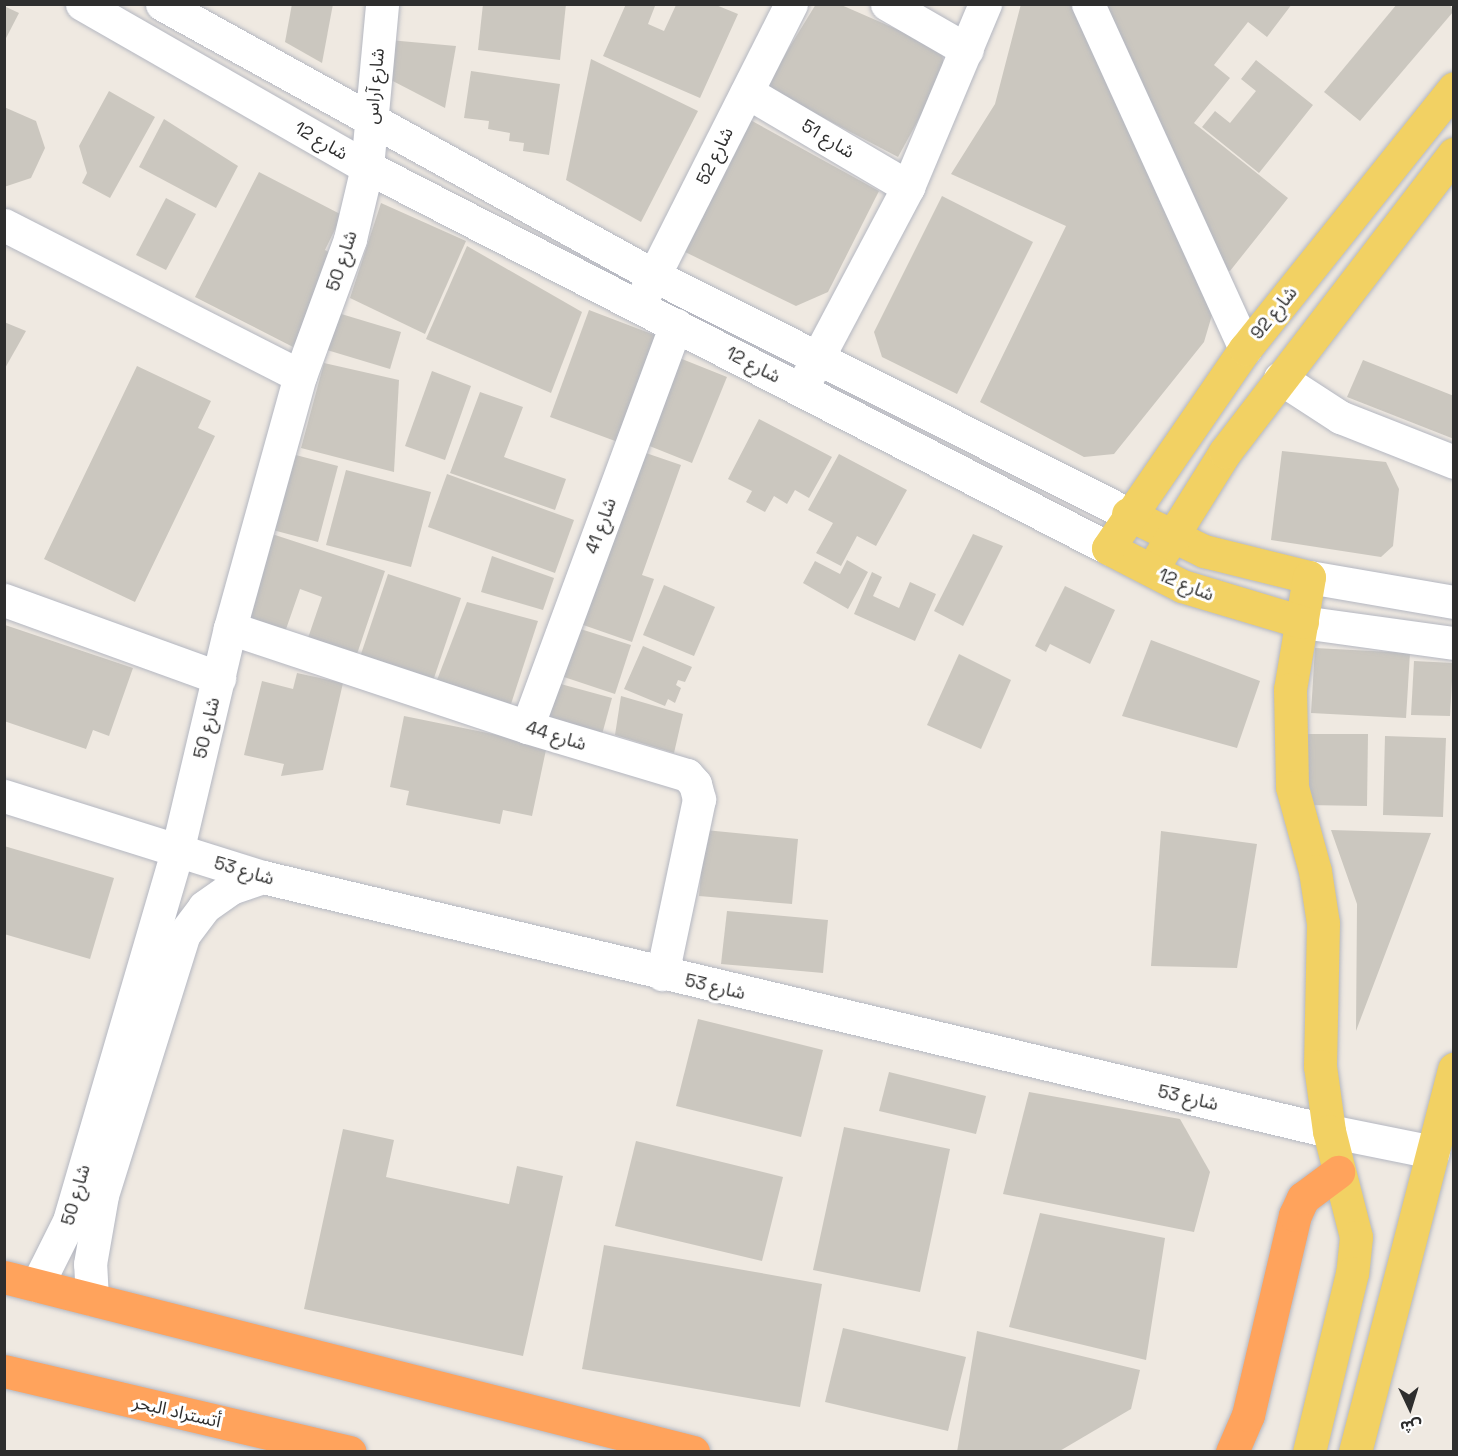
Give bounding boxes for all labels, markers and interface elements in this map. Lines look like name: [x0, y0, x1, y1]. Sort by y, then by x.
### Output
street label: شارع آراس: [361, 47, 389, 125]
street label: شارع 51: [798, 115, 858, 163]
street label: شارع 12: [290, 117, 352, 165]
street label: شارع 52: [692, 124, 738, 188]
street label: شارع 50: [322, 228, 362, 294]
street label: شارع 92: [1246, 282, 1302, 344]
street label: شارع 12: [722, 342, 784, 388]
street label: شارع 41: [581, 495, 621, 557]
street label: شارع 12: [1155, 564, 1217, 606]
street label: شارع 50: [190, 695, 224, 761]
street label: شارع 44: [523, 717, 589, 755]
street label: شارع 53: [212, 852, 276, 890]
street label: شارع 53: [683, 970, 747, 1004]
street label: شارع 53: [1156, 1081, 1220, 1115]
street label: شارع 50: [57, 1162, 95, 1228]
north arrow: [1380, 1378, 1440, 1438]
street label: أتستراد البحر: [131, 1391, 223, 1433]
text: ش: [1400, 1415, 1423, 1438]

